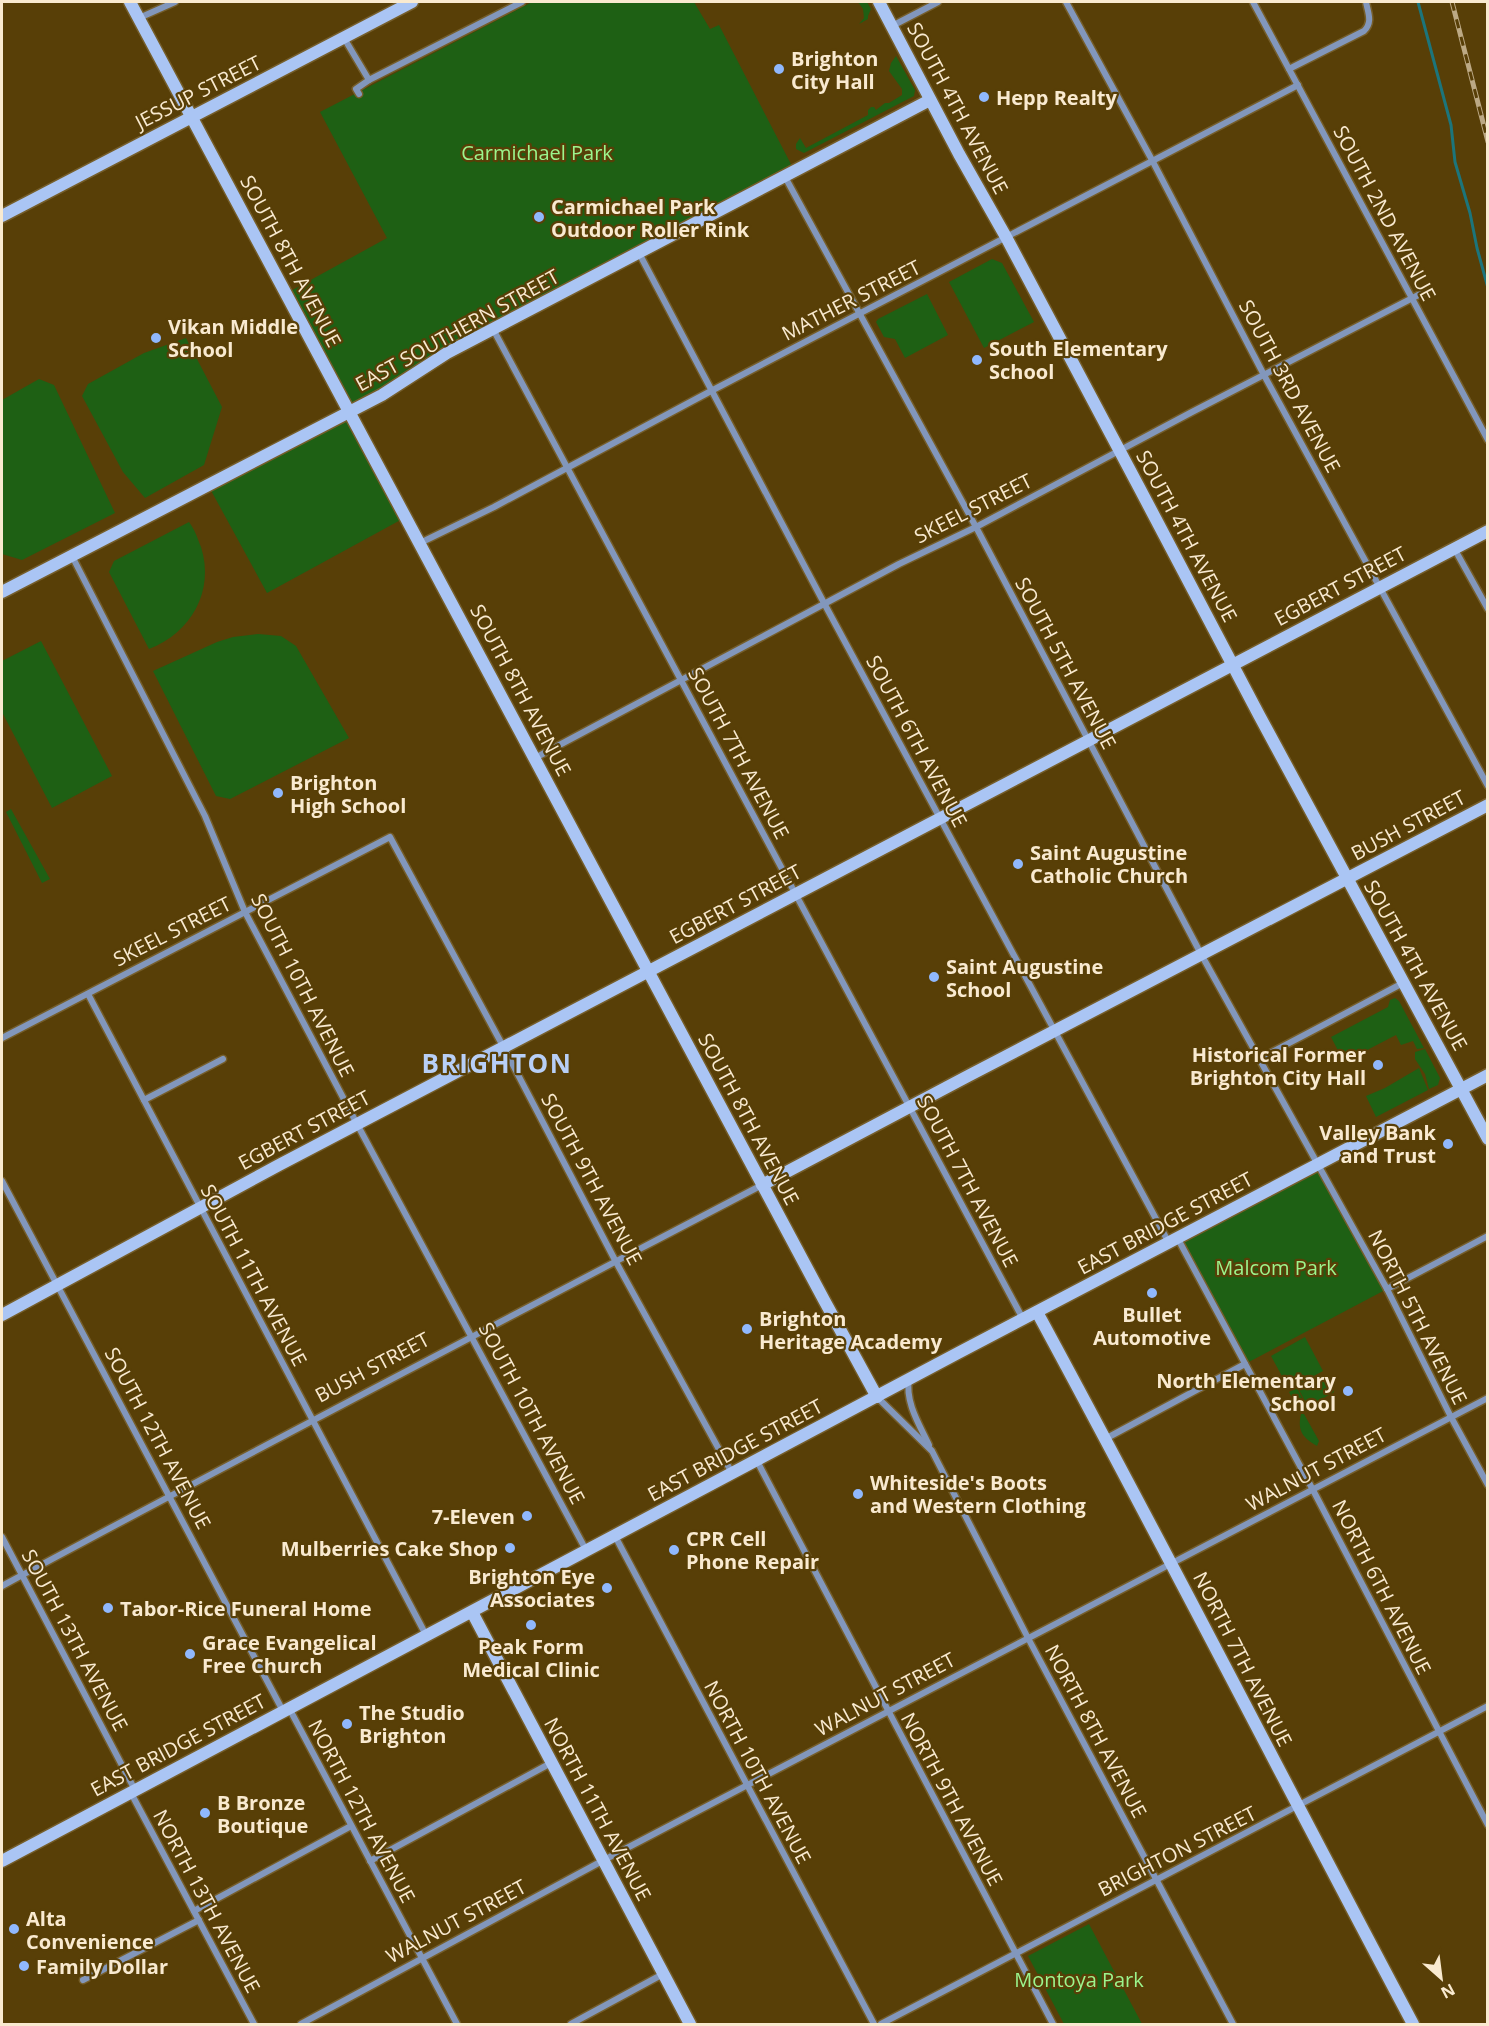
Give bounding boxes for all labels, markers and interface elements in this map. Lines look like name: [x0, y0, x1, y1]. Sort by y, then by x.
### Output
street label: SOUTH 4TH AVENUE: [901, 17, 1015, 199]
place label: Brighton City Hall: [791, 45, 878, 95]
street label: JESSUP STREET: [129, 49, 266, 136]
marker: Brighton City Hall: [772, 62, 786, 76]
place label: Hepp Realty: [996, 84, 1118, 111]
marker: Hepp Realty: [977, 90, 991, 104]
street label: SOUTH 2ND AVENUE: [1327, 121, 1443, 305]
park label: Carmichael Park: [461, 139, 613, 166]
street label: SOUTH 8TH AVENUE: [234, 170, 348, 352]
place label: Carmichael Park Outdoor Roller Rink: [551, 193, 750, 243]
marker: Carmichael Park Outdoor Roller Rink: [532, 210, 546, 224]
street label: MATHER STREET: [777, 253, 925, 347]
street label: EAST SOUTHERN STREET: [350, 263, 564, 397]
street label: SOUTH 3RD AVENUE: [1233, 295, 1347, 477]
place label: Vikan Middle School: [168, 313, 298, 363]
marker: Vikan Middle School: [149, 331, 163, 345]
place label: South Elementary School: [989, 335, 1168, 385]
marker: South Elementary School: [970, 353, 984, 367]
street label: SOUTH 4TH AVENUE: [1130, 445, 1244, 627]
street label: SKEEL STREET: [910, 467, 1036, 549]
street label: EGBERT STREET: [1269, 540, 1411, 632]
street label: SOUTH 5TH AVENUE: [1009, 572, 1123, 754]
street label: SOUTH 8TH AVENUE: [464, 599, 578, 781]
street label: SOUTH 6TH AVENUE: [860, 650, 974, 832]
street label: SOUTH 7TH AVENUE: [682, 662, 796, 844]
place label: Brighton High School: [290, 769, 406, 819]
street label: BUSH STREET: [1346, 784, 1470, 866]
marker: Brighton High School: [271, 786, 285, 800]
place label: Saint Augustine Catholic Church: [1030, 839, 1188, 889]
marker: Saint Augustine Catholic Church: [1011, 857, 1025, 871]
street label: EGBERT STREET: [664, 858, 806, 950]
street label: SOUTH 4TH AVENUE: [1358, 875, 1474, 1055]
street label: SOUTH 10TH AVENUE: [245, 889, 361, 1081]
street label: SKEEL STREET: [109, 890, 235, 972]
place label: Saint Augustine School: [946, 953, 1103, 1003]
marker: Saint Augustine School: [927, 970, 941, 984]
street label: SOUTH 8TH AVENUE: [692, 1028, 806, 1210]
place label: Historical Former Brighton City Hall: [1190, 1041, 1366, 1091]
district label: BRIGHTON: [422, 1045, 572, 1081]
marker: Historical Former Brighton City Hall: [1371, 1058, 1385, 1072]
street label: EGBERT STREET: [233, 1084, 375, 1176]
street label: SOUTH 9TH AVENUE: [535, 1088, 649, 1270]
street label: SOUTH 7TH AVENUE: [911, 1090, 1025, 1272]
place label: Valley Bank and Trust: [1319, 1119, 1437, 1169]
marker: Valley Bank and Trust: [1441, 1137, 1455, 1151]
street label: EAST BRIDGE STREET: [1073, 1165, 1257, 1281]
street label: SOUTH 11TH AVENUE: [195, 1179, 313, 1371]
street label: NORTH 5TH AVENUE: [1362, 1225, 1474, 1409]
park label: Malcom Park: [1215, 1254, 1337, 1281]
marker: Bullet Automotive: [1145, 1286, 1159, 1300]
place label: Bullet Automotive: [1093, 1301, 1211, 1351]
place label: Brighton Heritage Academy: [759, 1305, 943, 1355]
street label: SOUTH 10TH AVENUE: [473, 1317, 591, 1509]
marker: Brighton Heritage Academy: [740, 1322, 754, 1336]
street label: BUSH STREET: [310, 1326, 434, 1408]
street label: SOUTH 12TH AVENUE: [99, 1342, 217, 1534]
place label: North Elementary School: [1156, 1367, 1337, 1417]
marker: North Elementary School: [1341, 1384, 1355, 1398]
street label: EAST BRIDGE STREET: [643, 1392, 827, 1508]
street label: WALNUT STREET: [1241, 1421, 1391, 1517]
place label: Whiteside's Boots and Western Clothing: [870, 1469, 1086, 1519]
marker: Whiteside's Boots and Western Clothing: [851, 1487, 865, 1501]
street label: NORTH 6TH AVENUE: [1326, 1495, 1438, 1679]
place label: 7-Eleven: [432, 1503, 515, 1530]
marker: 7-Eleven: [520, 1509, 534, 1523]
place label: CPR Cell Phone Repair: [686, 1525, 819, 1575]
place label: Mulberries Cake Shop: [281, 1535, 498, 1562]
marker: Mulberries Cake Shop: [503, 1541, 517, 1555]
marker: CPR Cell Phone Repair: [667, 1543, 681, 1557]
street label: SOUTH 13TH AVENUE: [16, 1544, 134, 1736]
place label: Brighton Eye Associates: [468, 1563, 595, 1613]
street label: NORTH 7TH AVENUE: [1187, 1567, 1299, 1751]
marker: Brighton Eye Associates: [600, 1581, 614, 1595]
place label: Tabor-Rice Funeral Home: [120, 1595, 372, 1622]
marker: Tabor-Rice Funeral Home: [101, 1601, 115, 1615]
marker: Peak Form Medical Clinic: [524, 1618, 538, 1632]
place label: Grace Evangelical Free Church: [202, 1629, 377, 1679]
place label: Peak Form Medical Clinic: [462, 1633, 600, 1683]
street label: NORTH 8TH AVENUE: [1039, 1640, 1153, 1822]
street label: WALNUT STREET: [810, 1646, 960, 1742]
marker: Grace Evangelical Free Church: [183, 1647, 197, 1661]
street label: NORTH 10TH AVENUE: [698, 1676, 818, 1868]
street label: EAST BRIDGE STREET: [86, 1687, 270, 1803]
place label: The Studio Brighton: [359, 1699, 465, 1749]
street label: NORTH 9TH AVENUE: [895, 1708, 1009, 1890]
street label: NORTH 11TH AVENUE: [538, 1713, 658, 1905]
street label: NORTH 12TH AVENUE: [302, 1715, 422, 1907]
marker: The Studio Brighton: [340, 1717, 354, 1731]
place label: B Bronze Boutique: [217, 1789, 308, 1839]
street label: BRIGHTON STREET: [1093, 1799, 1261, 1903]
street label: NORTH 13TH AVENUE: [147, 1805, 267, 1997]
marker: B Bronze Boutique: [198, 1806, 212, 1820]
street label: WALNUT STREET: [381, 1873, 531, 1969]
place label: Alta Convenience: [26, 1905, 154, 1955]
marker: Alta Convenience: [7, 1922, 21, 1936]
north arrow: [1411, 1948, 1471, 2008]
place label: Family Dollar: [36, 1953, 168, 1980]
marker: Family Dollar: [17, 1959, 31, 1973]
park label: Montoya Park: [1014, 1966, 1144, 1993]
text: N: [1437, 1978, 1459, 2004]

